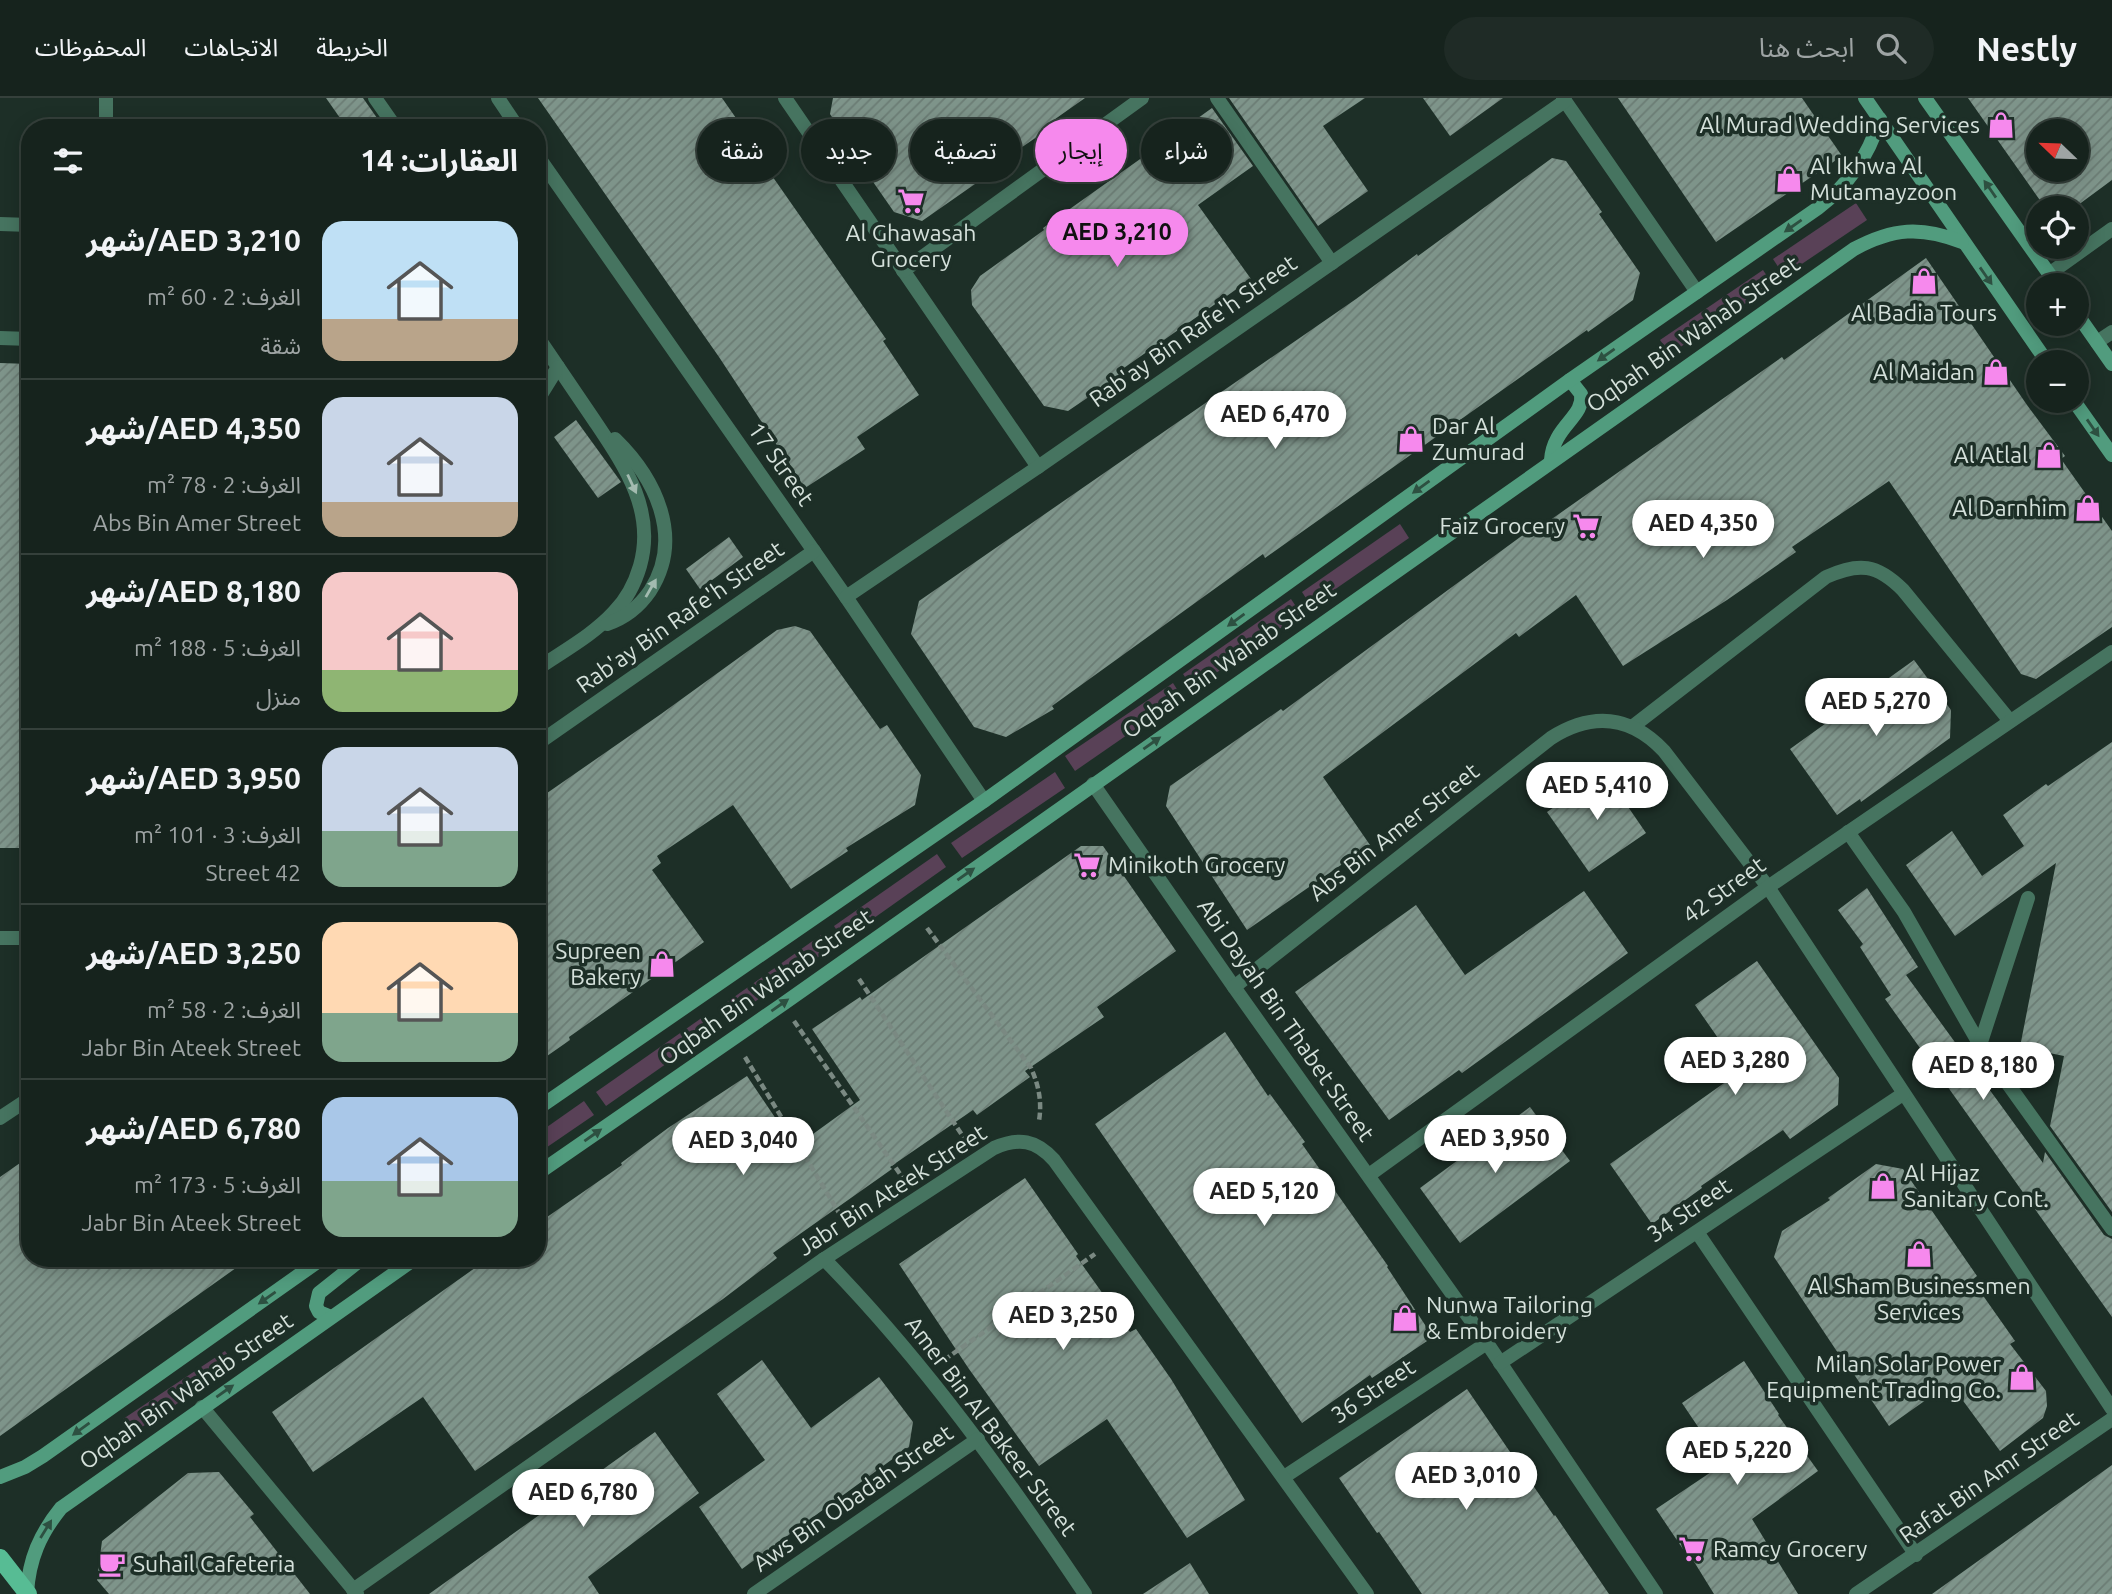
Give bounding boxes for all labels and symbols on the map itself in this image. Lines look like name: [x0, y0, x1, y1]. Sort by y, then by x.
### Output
shop icon: Al Murad Wedding Services: [1986, 110, 2016, 140]
place label: Al Murad Wedding Services: [1700, 112, 1980, 137]
north arrow: [2026, 119, 2090, 182]
place label: Al Ikhwa Al Mutamayzoon: [1810, 153, 1957, 204]
shop icon: Al Ikhwa Al Mutamayzoon: [1774, 164, 1804, 194]
one-way arrow: [1983, 180, 1997, 198]
supermarket icon: Al Ghawasah Grocery: [896, 186, 926, 216]
pin: AED 3,210: [1037, 209, 1197, 269]
one-way arrow: [1784, 219, 1802, 233]
place label: Al Ghawasah Grocery: [845, 220, 977, 271]
street label: Rab'ay Bin Rafe'h Street: [1085, 250, 1301, 412]
street label: Oqbah Bin Wahab Street: [1581, 250, 1804, 417]
shop icon: Al Badia Tours: [1909, 266, 1939, 296]
one-way arrow: [1979, 267, 1993, 285]
place label: Al Badia Tours: [1851, 300, 1997, 325]
one-way arrow: [1597, 348, 1615, 362]
shop icon: Al Maidan: [1981, 357, 2011, 387]
place label: Al Maidan: [1873, 359, 1975, 384]
pin: AED 6,470: [1195, 392, 1355, 451]
place label: Dar Al Zumurad: [1432, 413, 1525, 464]
street label: 17 Street: [744, 417, 819, 510]
one-way arrow: [2086, 419, 2100, 437]
shop icon: Dar Al Zumurad: [1396, 424, 1426, 454]
shop icon: Al Atlal: [2034, 440, 2064, 470]
place label: Al Atlal: [1954, 442, 2028, 467]
one-way arrow: [627, 474, 638, 494]
one-way arrow: [1412, 480, 1430, 495]
shop icon: Al Darnhim: [2073, 493, 2103, 523]
place label: Al Darnhim: [1952, 495, 2067, 520]
pin: AED 4,350: [1623, 500, 1783, 560]
supermarket icon: Faiz Grocery: [1571, 511, 1601, 541]
place label: Faiz Grocery: [1439, 513, 1565, 538]
street label: Rab'ay Bin Rafe'h Street: [572, 536, 788, 698]
street label: Oqbah Bin Wahab Street: [1117, 576, 1340, 743]
one-way arrow: [645, 578, 657, 597]
one-way arrow: [1227, 613, 1245, 627]
pin: AED 5,270: [1796, 678, 1956, 738]
one-way arrow: [1143, 736, 1161, 750]
street label: Abs Bin Amer Street: [1304, 758, 1483, 905]
pin: AED 5,410: [1517, 762, 1677, 822]
supermarket icon: Minikoth Grocery: [1072, 850, 1102, 880]
street label: 42 Street: [1678, 851, 1770, 928]
place label: Minikoth Grocery: [1108, 852, 1285, 877]
one-way arrow: [957, 867, 975, 881]
street label: Abi Dayah Bin Thabet Street: [1193, 894, 1380, 1145]
street label: Oqbah Bin Wahab Street: [654, 903, 877, 1070]
place label: Supreen Bakery: [555, 938, 641, 989]
shop icon: Supreen Bakery: [647, 949, 677, 979]
one-way arrow: [771, 998, 789, 1012]
pin: AED 3,280: [1655, 1038, 1815, 1097]
pin: AED 8,180: [1903, 1042, 2063, 1102]
pin: AED 3,950: [1415, 1116, 1575, 1175]
pin: AED 3,040: [663, 1118, 823, 1177]
street label: Jabr Bin Ateek Street: [793, 1119, 991, 1260]
one-way arrow: [584, 1128, 602, 1142]
place label: Al Hijaz Sanitary Cont.: [1904, 1160, 2049, 1211]
pin: AED 5,120: [1184, 1168, 1344, 1228]
shop icon: Al Hijaz Sanitary Cont.: [1868, 1171, 1898, 1201]
street label: 34 Street: [1642, 1173, 1735, 1247]
shop icon: Al Sham Businessmen Services: [1904, 1239, 1934, 1269]
place label: Al Sham Businessmen Services: [1807, 1273, 2031, 1324]
one-way arrow: [258, 1291, 276, 1305]
pin: AED 3,250: [983, 1292, 1143, 1352]
place label: Nunwa Tailoring & Embroidery: [1426, 1292, 1593, 1343]
shop icon: Nunwa Tailoring & Embroidery: [1390, 1303, 1420, 1333]
street label: Oqbah Bin Wahab Street: [74, 1307, 297, 1474]
street label: Amer Bin Al Bakeer Street: [901, 1311, 1082, 1540]
place label: Milan Solar Power Equipment Trading Co.: [1766, 1351, 2001, 1402]
street label: 36 Street: [1326, 1354, 1419, 1428]
shop icon: Milan Solar Power Equipment Trading Co.: [2007, 1362, 2037, 1392]
one-way arrow: [216, 1384, 234, 1398]
street label: Rafat Bin Amr Street: [1894, 1405, 2083, 1548]
street label: Aws Bin Obadah Street: [748, 1419, 957, 1576]
one-way arrow: [72, 1422, 90, 1436]
pin: AED 5,220: [1657, 1428, 1817, 1487]
pin: AED 3,010: [1386, 1452, 1546, 1512]
pin: AED 6,780: [503, 1470, 663, 1529]
one-way arrow: [39, 1519, 52, 1539]
supermarket icon: Ramcy Grocery: [1677, 1534, 1707, 1564]
place label: Ramcy Grocery: [1713, 1536, 1867, 1561]
cafe icon: Suhail Cafeteria: [97, 1549, 127, 1579]
place label: Suhail Cafeteria: [133, 1551, 295, 1576]

